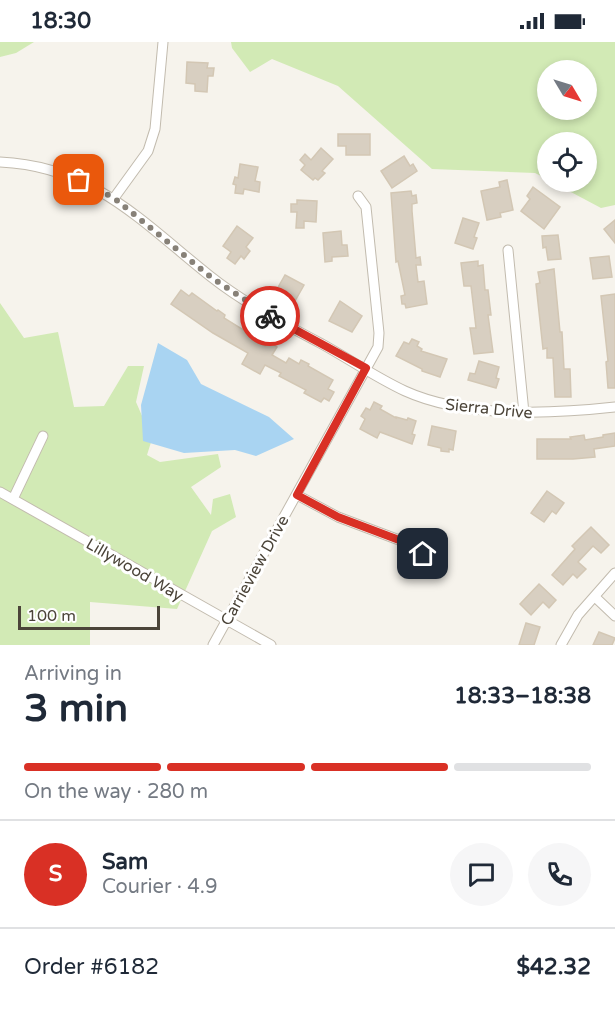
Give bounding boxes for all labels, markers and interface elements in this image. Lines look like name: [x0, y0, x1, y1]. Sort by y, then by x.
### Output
text: 18:30: [30, 8, 91, 34]
north arrow: [537, 60, 597, 120]
map controls: [537, 60, 597, 192]
button: locate: [537, 132, 597, 192]
pin: [53, 154, 104, 205]
icon: bag: [62, 163, 95, 196]
courier: [240, 286, 300, 346]
icon: bike: [254, 300, 287, 333]
street label: Sierra Drive: [444, 394, 533, 424]
street label: Carrieview Drive: [216, 512, 293, 629]
pin: [397, 528, 448, 579]
street label: Lillywood Way: [82, 534, 187, 606]
icon: home: [406, 537, 439, 570]
scale bar: [18, 603, 160, 630]
text: 100 m: [27, 606, 76, 626]
text: Arriving in: [24, 662, 122, 686]
text: 18:33–18:38: [454, 683, 591, 709]
text: 3 min: [24, 685, 128, 732]
text: On the way · 280 m: [24, 780, 208, 804]
button: chat: [450, 843, 513, 906]
button: phone: [528, 843, 591, 906]
text: Sam: [102, 849, 148, 875]
text: S: [49, 861, 62, 887]
text: Courier · 4.9: [102, 875, 217, 899]
text: Order #6182: [24, 954, 159, 980]
text: $42.32: [516, 954, 591, 980]

